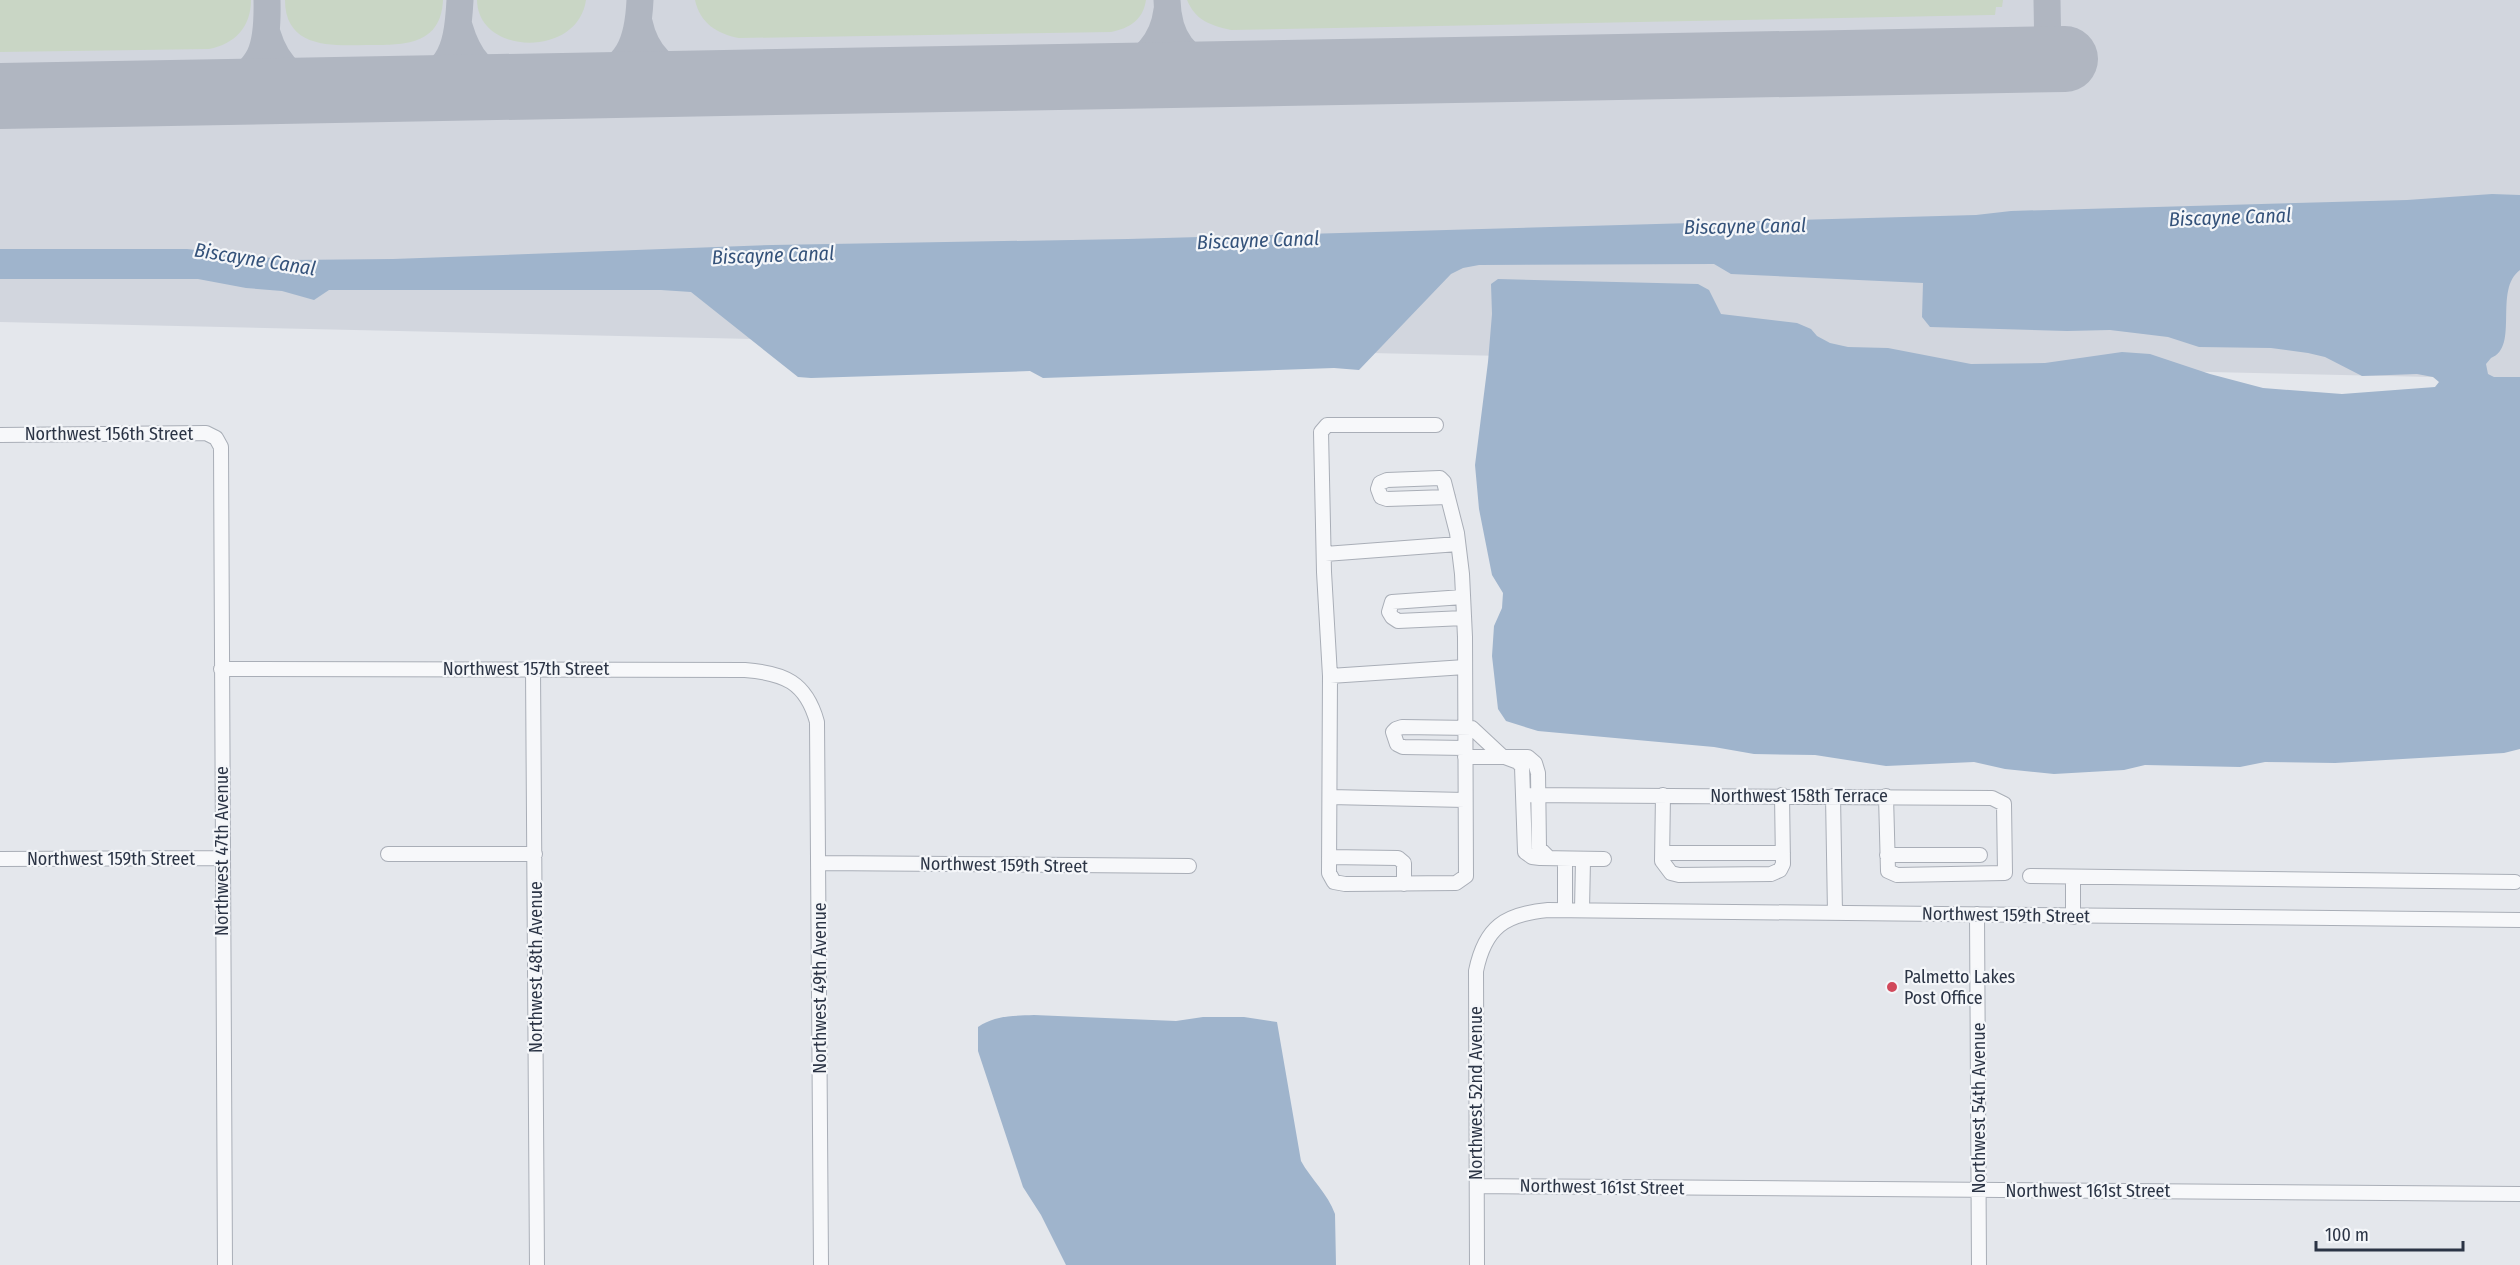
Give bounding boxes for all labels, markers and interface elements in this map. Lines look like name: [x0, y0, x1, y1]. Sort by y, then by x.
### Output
water label: Biscayne Canal: [2168, 203, 2292, 231]
water label: Biscayne Canal: [1684, 213, 1806, 239]
water label: Biscayne Canal: [1196, 226, 1320, 254]
water label: Biscayne Canal: [193, 238, 317, 280]
water label: Biscayne Canal: [711, 241, 835, 269]
street label: Northwest 156th Street: [25, 423, 193, 445]
street label: Northwest 157th Street: [443, 658, 609, 680]
street label: Northwest 47th Avenue: [211, 766, 233, 936]
street label: Northwest 158th Terrace: [1710, 785, 1888, 807]
street label: Northwest 159th Street: [27, 848, 195, 870]
street label: Northwest 159th Street: [920, 853, 1088, 877]
street label: Northwest 48th Avenue: [525, 881, 547, 1053]
street label: Northwest 49th Avenue: [809, 902, 831, 1074]
street label: Northwest 159th Street: [1922, 903, 2090, 927]
place label: Palmetto Lakes Post Office: [1904, 966, 2016, 1009]
marker: Palmetto Lakes Post Office: [1885, 980, 1899, 994]
street label: Northwest 52nd Avenue: [1465, 1006, 1487, 1180]
street label: Northwest 54th Avenue: [1968, 1022, 1990, 1194]
street label: Northwest 161st Street: [1519, 1175, 1685, 1199]
street label: Northwest 161st Street: [2006, 1180, 2170, 1202]
scale bar: [2316, 1214, 2463, 1252]
text: 100 m: [2325, 1224, 2369, 1246]

